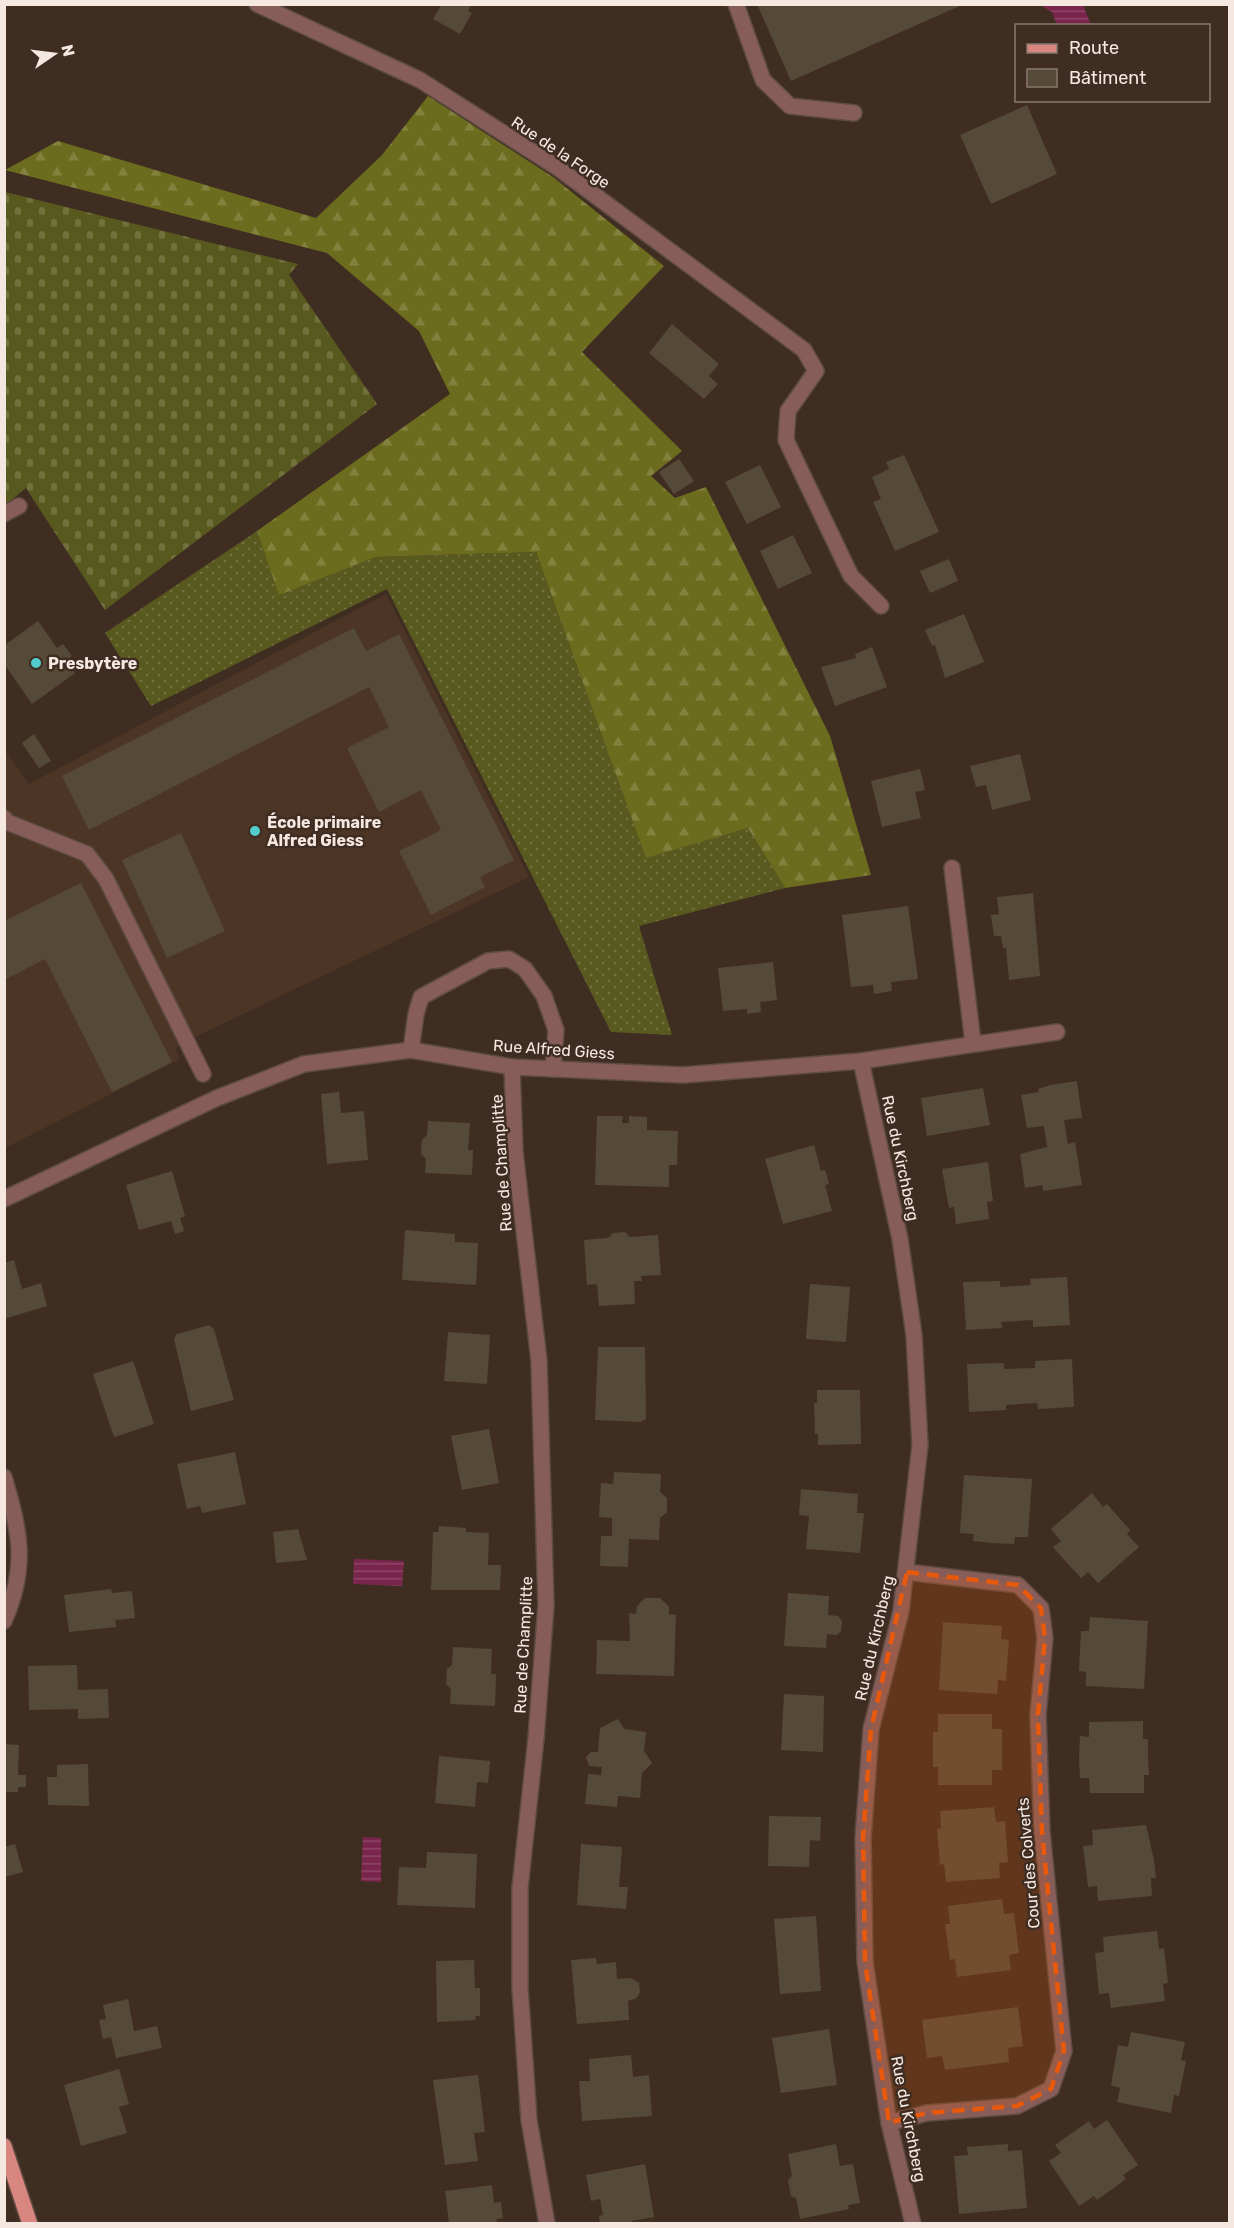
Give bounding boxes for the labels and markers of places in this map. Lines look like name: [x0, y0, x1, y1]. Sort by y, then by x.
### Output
place label: Presbytère: [48, 654, 137, 673]
marker: Presbytère: [29, 656, 43, 670]
place label: École primaire Alfred Giess: [267, 812, 381, 850]
marker: École primaire Alfred Giess: [248, 824, 262, 838]

